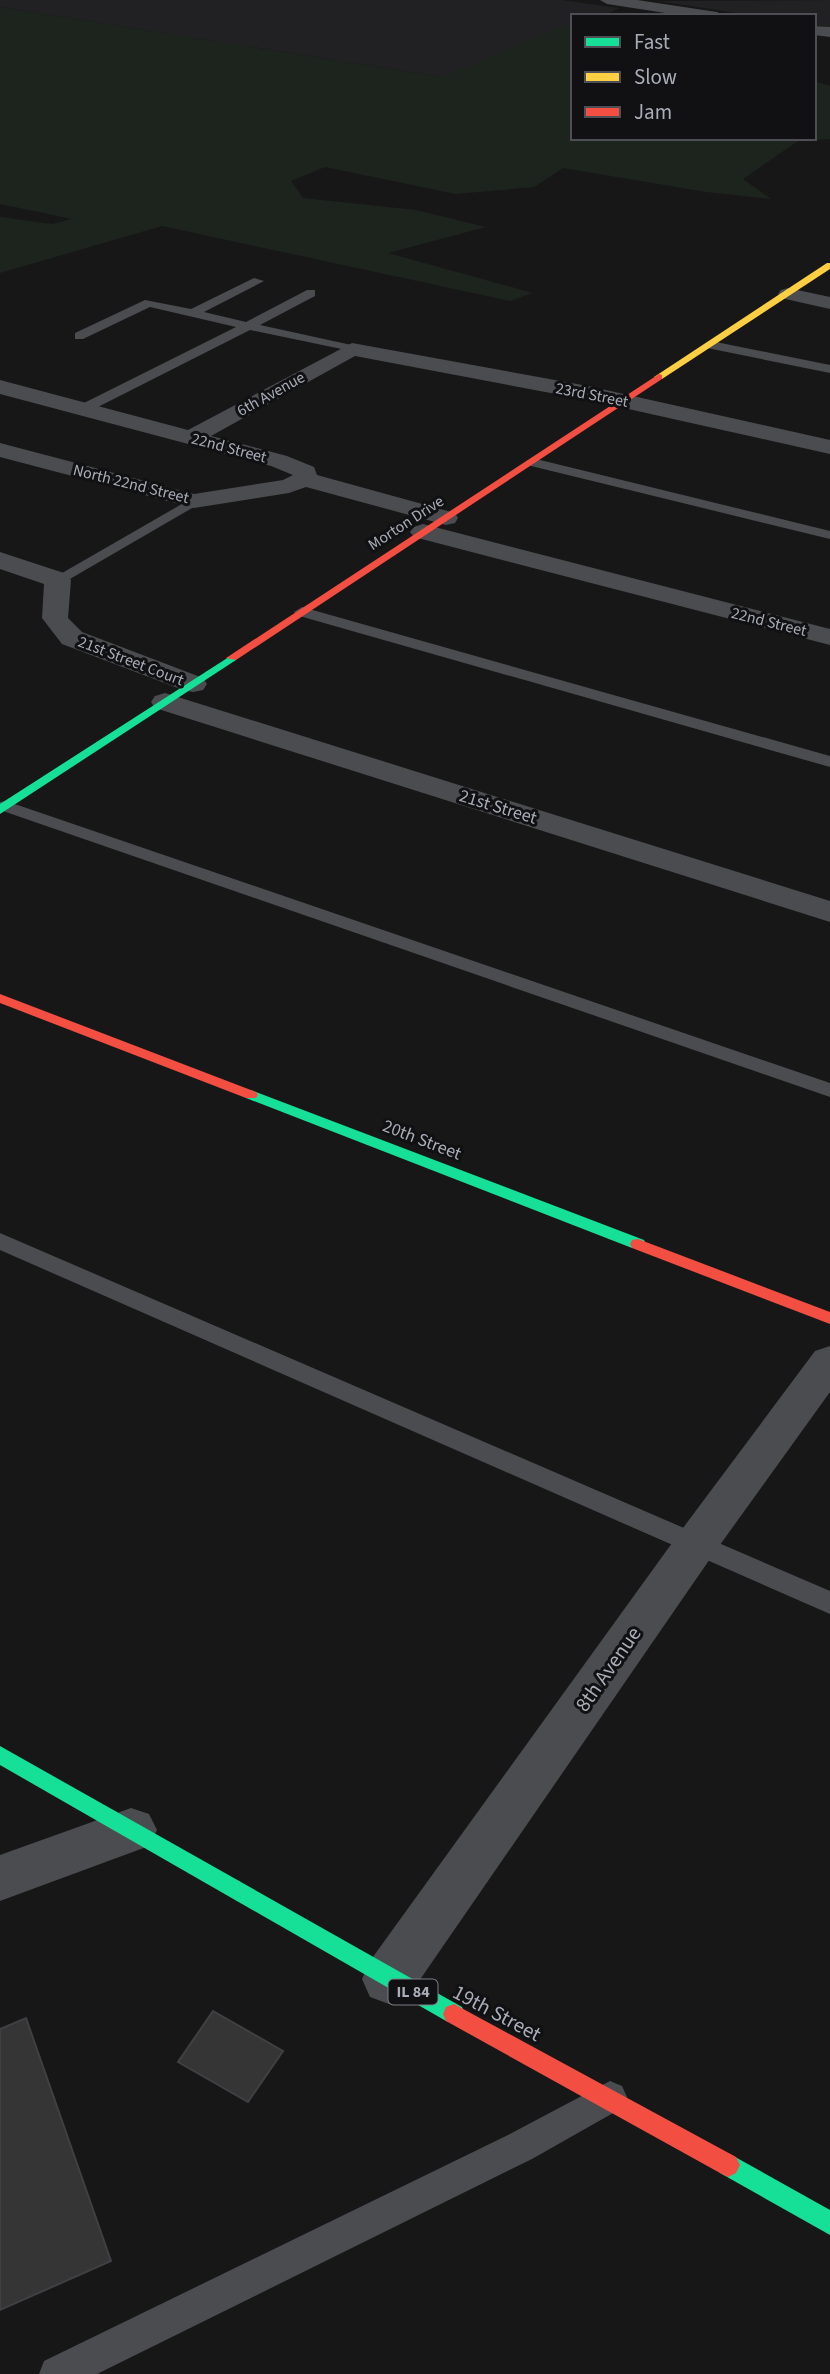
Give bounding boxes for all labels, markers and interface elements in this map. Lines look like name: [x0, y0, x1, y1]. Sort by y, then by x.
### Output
legend: [571, 14, 816, 140]
text: Fast: [634, 27, 670, 57]
text: Slow: [634, 62, 677, 92]
text: Jam: [634, 97, 672, 127]
street label: 6th Avenue: [233, 366, 309, 422]
street label: 23rd Street: [554, 377, 631, 413]
street label: 22nd Street: [189, 427, 270, 469]
street label: North 22nd Street: [71, 459, 192, 509]
street label: Morton Drive: [364, 490, 448, 556]
street label: 22nd Street: [729, 602, 810, 642]
street label: 21st Street Court: [75, 631, 188, 691]
street label: 21st Street: [456, 783, 540, 831]
street label: 20th Street: [379, 1114, 465, 1166]
street label: 8th Avenue: [568, 1620, 648, 1718]
street label: 19th Street: [447, 1977, 547, 2049]
road number: IL 84: [388, 1980, 438, 2004]

